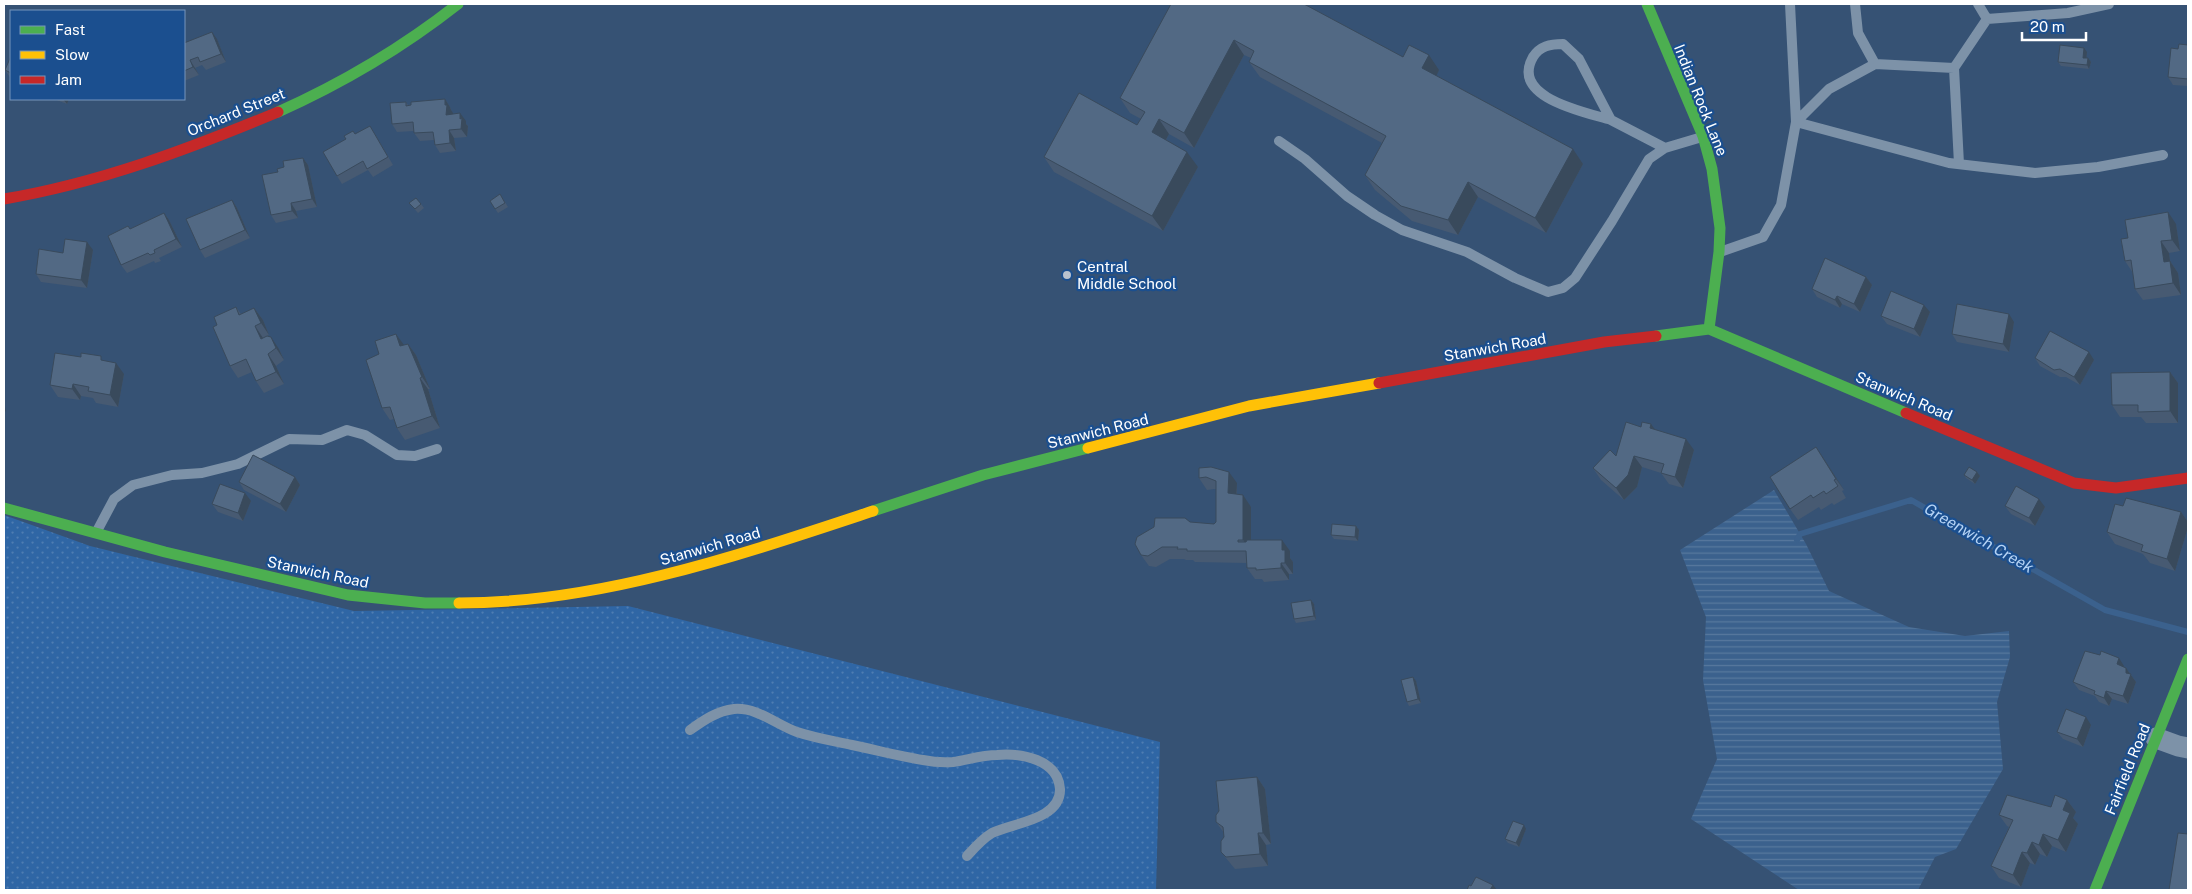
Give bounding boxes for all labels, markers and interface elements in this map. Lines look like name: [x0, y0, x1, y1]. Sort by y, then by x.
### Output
legend: [10, 10, 185, 100]
scale bar: [2022, 10, 2086, 42]
text: 20 m: [2030, 18, 2065, 35]
text: Fast: [55, 21, 85, 38]
street label: Indian Rock Lane: [1671, 42, 1731, 158]
text: Slow: [55, 46, 90, 63]
text: Jam: [55, 71, 82, 88]
street label: Orchard Street: [185, 85, 287, 139]
place label: Central Middle School: [1077, 258, 1176, 292]
marker: Central Middle School: [1061, 269, 1073, 281]
street label: Stanwich Road: [1443, 330, 1547, 364]
street label: Stanwich Road: [1853, 368, 1955, 424]
street label: Stanwich Road: [1046, 410, 1150, 452]
water label: Greenwich Creek: [1921, 499, 2037, 577]
street label: Stanwich Road: [658, 524, 762, 568]
street label: Stanwich Road: [266, 553, 370, 591]
street label: Fairfield Road: [2101, 721, 2153, 817]

